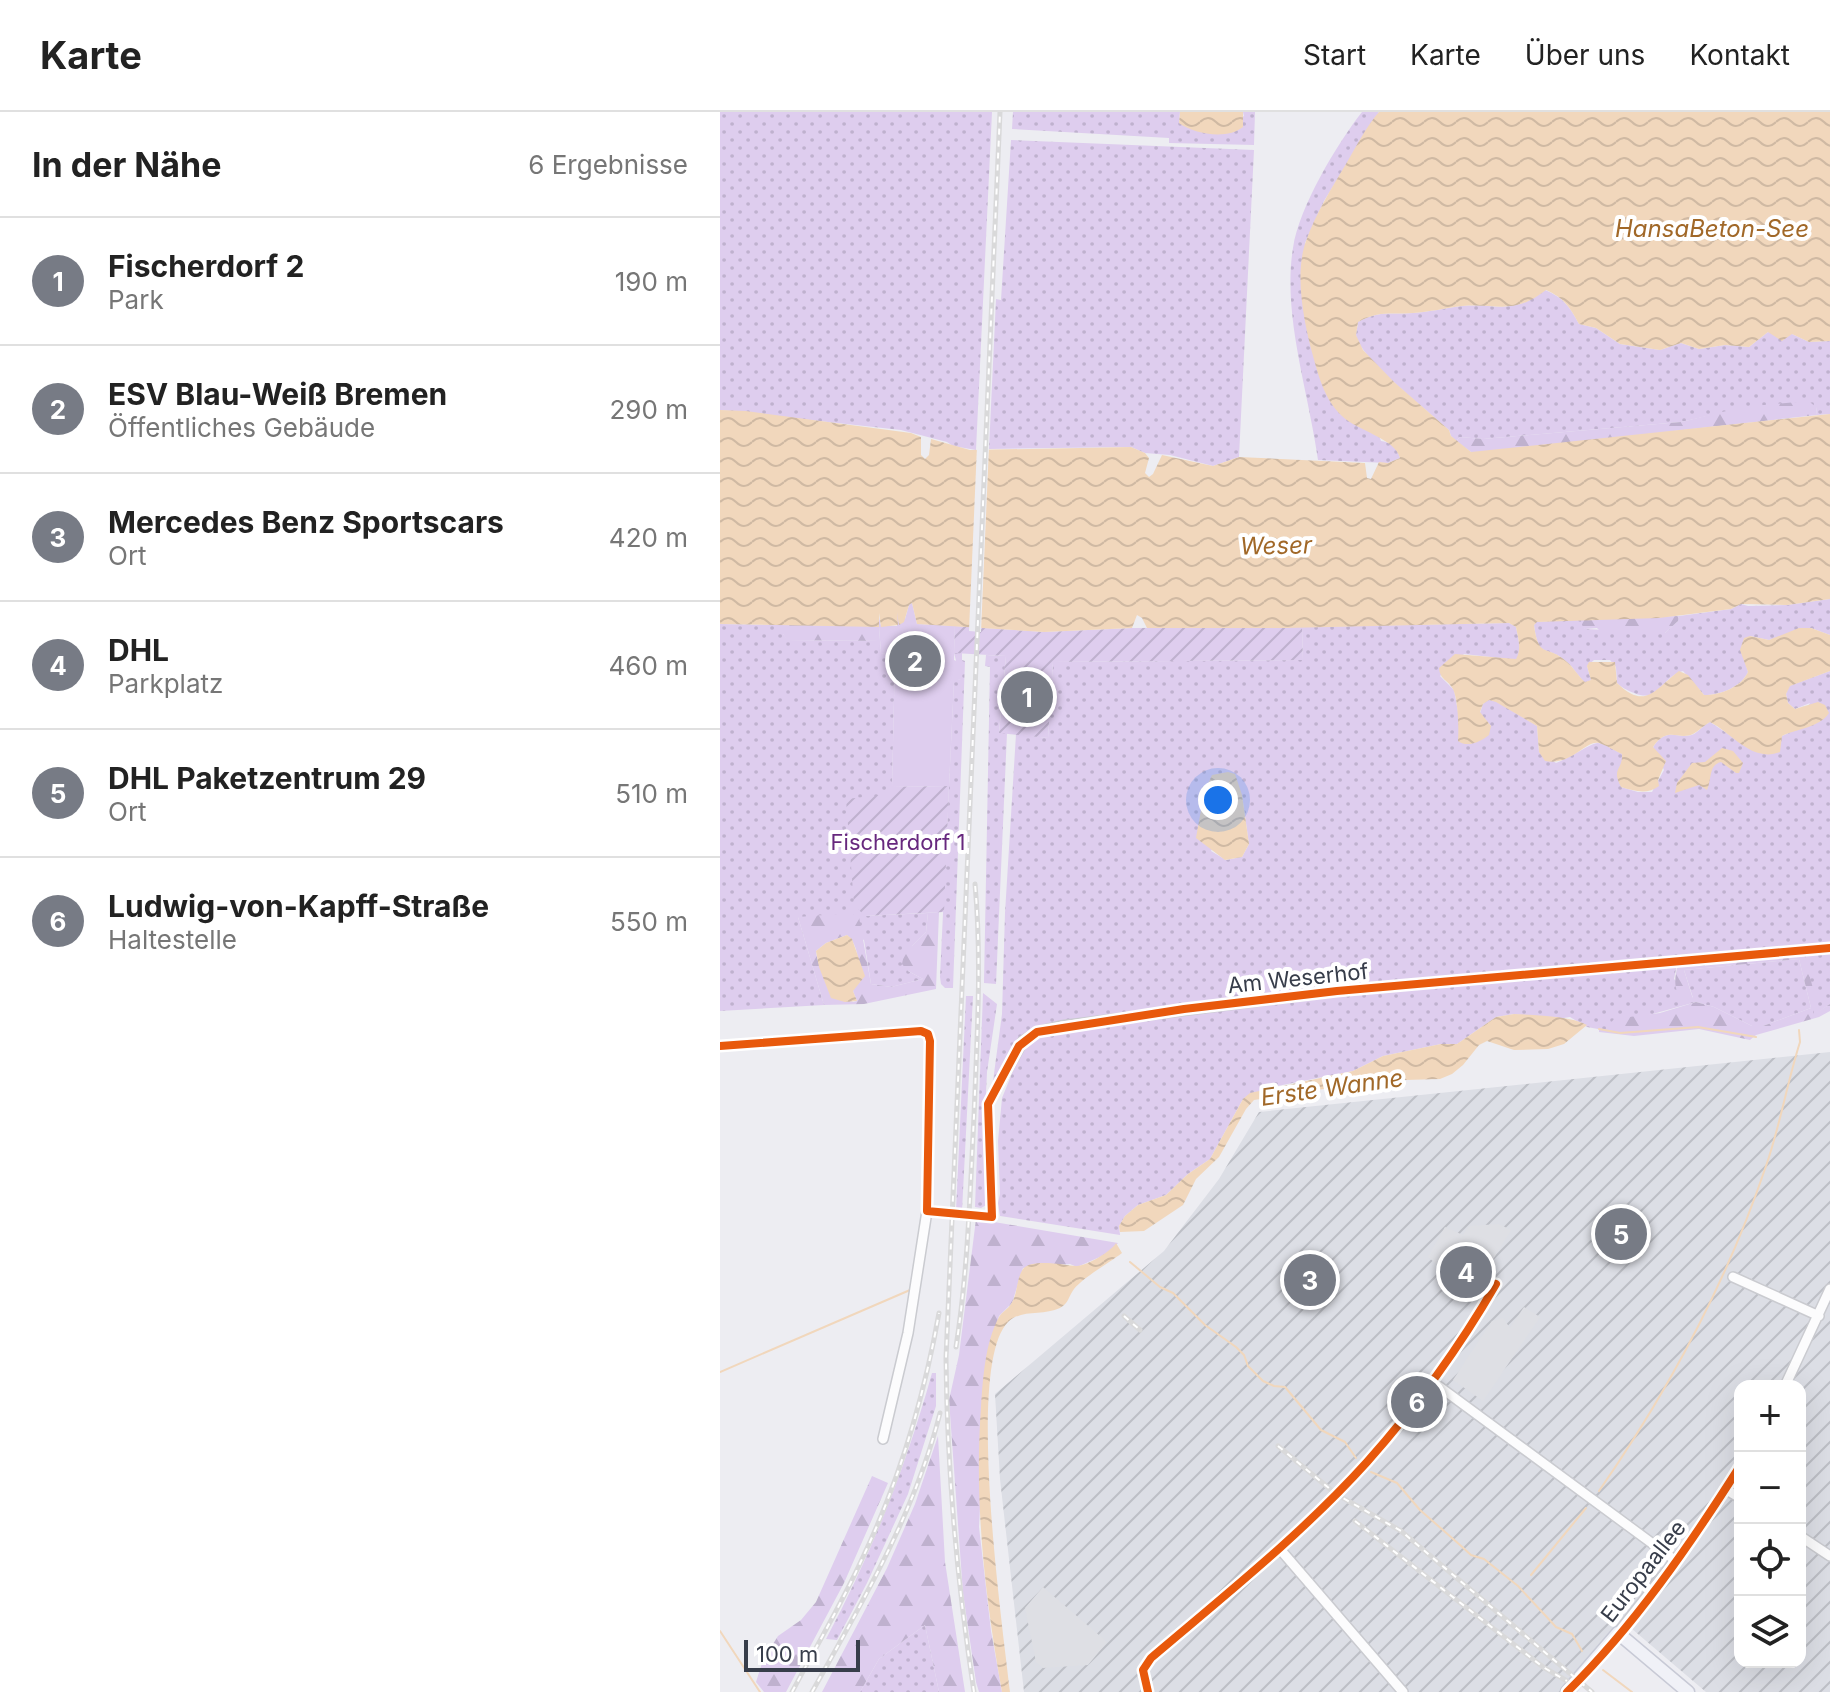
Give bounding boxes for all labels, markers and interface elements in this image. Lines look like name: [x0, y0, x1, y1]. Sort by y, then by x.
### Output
text: Karte: [40, 32, 142, 78]
text: Start: [1303, 38, 1366, 72]
text: Karte: [1410, 38, 1481, 72]
text: Über uns: [1525, 38, 1645, 72]
text: Kontakt: [1689, 38, 1790, 72]
text: In der Nähe: [32, 144, 221, 185]
text: 6 Ergebnisse: [528, 149, 688, 180]
water label: HansaBeton-See: [1615, 214, 1809, 243]
text: Fischerdorf 2: [108, 248, 304, 284]
text: 1: [52, 266, 64, 297]
text: 190 m: [615, 266, 688, 297]
text: Park: [108, 284, 164, 315]
text: ESV Blau-Weiß Bremen: [108, 376, 447, 412]
text: 2: [50, 394, 66, 425]
text: 290 m: [610, 394, 688, 425]
text: Öffentliches Gebäude: [108, 412, 375, 443]
text: Mercedes Benz Sportscars: [108, 504, 504, 540]
text: 3: [50, 522, 66, 553]
text: 420 m: [609, 522, 688, 553]
water label: Weser: [1240, 530, 1313, 561]
text: Ort: [108, 540, 147, 571]
pin: 2: [889, 631, 941, 691]
text: DHL: [108, 632, 169, 668]
text: 4: [49, 650, 67, 681]
text: 460 m: [609, 650, 688, 681]
pin: 1: [1001, 667, 1053, 727]
text: Parkplatz: [108, 668, 223, 699]
text: DHL Paketzentrum 29: [108, 760, 426, 796]
text: 5: [50, 778, 66, 809]
text: 510 m: [615, 778, 688, 809]
your location: [1198, 780, 1238, 820]
text: Ort: [108, 796, 147, 827]
park label: Fischerdorf 1: [831, 829, 965, 855]
text: Ludwig-von-Kapff-Straße: [108, 888, 489, 924]
text: 6: [50, 906, 66, 937]
text: 550 m: [610, 906, 688, 937]
text: Haltestelle: [108, 924, 237, 955]
street label: Am Weserhof: [1226, 958, 1370, 998]
water label: Erste Wanne: [1259, 1063, 1405, 1112]
pin: 5: [1595, 1204, 1647, 1264]
pin: 4: [1440, 1242, 1492, 1302]
pin: 3: [1284, 1250, 1336, 1310]
pin: 6: [1391, 1372, 1443, 1432]
map controls: [1734, 1380, 1806, 1668]
button: +: [1734, 1380, 1806, 1452]
button: −: [1734, 1452, 1806, 1524]
street label: Europaallee: [1595, 1515, 1691, 1627]
button: locate: [1734, 1524, 1806, 1596]
button: layers: [1734, 1596, 1806, 1668]
scale bar: [744, 1636, 860, 1672]
text: 100 m: [756, 1641, 818, 1667]

